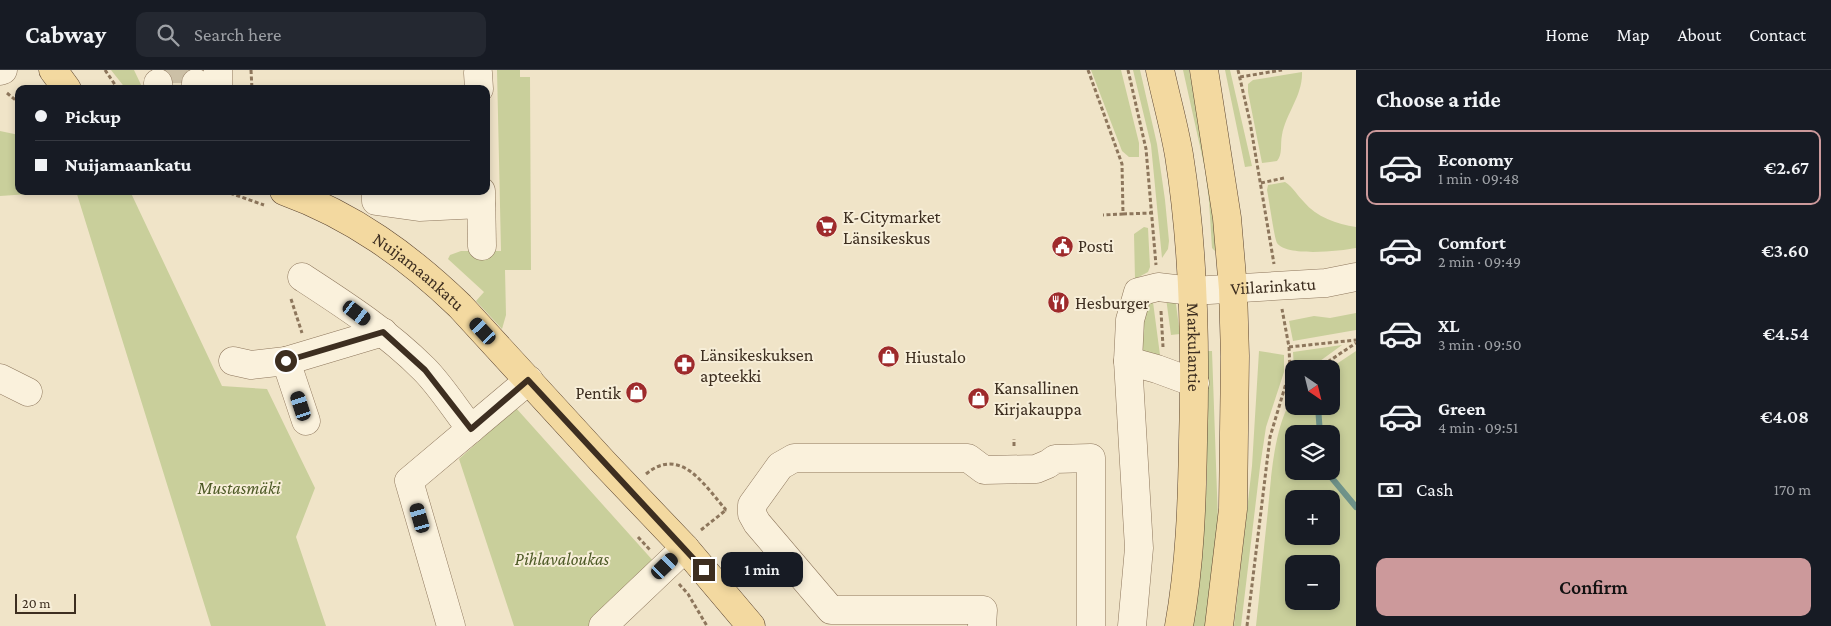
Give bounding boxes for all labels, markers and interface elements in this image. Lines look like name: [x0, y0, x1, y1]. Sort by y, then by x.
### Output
search box: [136, 12, 486, 57]
text: Cabway: [25, 21, 106, 48]
icon: search: [154, 21, 182, 49]
text: Search here: [194, 24, 281, 45]
text: Home: [1546, 25, 1589, 45]
text: Map: [1617, 25, 1649, 45]
text: About: [1677, 25, 1721, 45]
text: Contact: [1749, 25, 1806, 45]
text: Choose a ride: [1376, 87, 1501, 112]
text: Pickup: [65, 106, 121, 127]
icon: car: [1378, 145, 1423, 190]
text: Economy: [1438, 149, 1513, 170]
text: Nuijamaankatu: [65, 154, 191, 175]
text: €2.67: [1764, 157, 1809, 178]
text: 1 min · 09:48: [1438, 170, 1519, 187]
place label: K-Citymarket Länsikeskus: [843, 207, 942, 248]
supermarket icon: K-Citymarket Länsikeskus: [815, 215, 839, 239]
street label: Nuijamaankatu: [369, 228, 469, 315]
icon: car: [1378, 228, 1423, 273]
text: Comfort: [1438, 232, 1506, 253]
public building icon: Posti: [1050, 234, 1074, 258]
place label: Posti: [1078, 236, 1114, 256]
text: €3.60: [1762, 240, 1809, 261]
text: 2 min · 09:49: [1438, 253, 1521, 270]
street label: Viilarinkatu: [1230, 274, 1317, 299]
restaurant icon: Hesburger: [1047, 291, 1071, 315]
place label: Hesburger: [1075, 293, 1150, 313]
car: [340, 298, 373, 328]
street label: Markulantie: [1183, 302, 1204, 392]
icon: car: [1378, 311, 1423, 356]
car: [467, 315, 498, 347]
text: XL: [1438, 315, 1460, 336]
text: €4.54: [1763, 323, 1809, 344]
text: 3 min · 09:50: [1438, 336, 1522, 353]
place label: Länsikeskuksen apteekki: [700, 345, 814, 386]
shop icon: Hiustalo: [877, 345, 901, 369]
place label: Hiustalo: [905, 347, 966, 367]
route start: [275, 350, 297, 372]
pharmacy icon: Länsikeskuksen apteekki: [672, 353, 696, 377]
north arrow: [1285, 360, 1340, 415]
map controls: [1285, 360, 1340, 610]
place label: Kansallinen Kirjakauppa: [994, 378, 1082, 420]
shop icon: Pentik: [625, 381, 649, 405]
place label: Pentik: [575, 383, 621, 403]
shop icon: Kansallinen Kirjakauppa: [966, 386, 990, 410]
car: [289, 389, 312, 423]
icon: car: [1378, 394, 1423, 439]
text: Green: [1438, 398, 1486, 419]
text: €4.08: [1760, 406, 1809, 427]
text: 4 min · 09:51: [1438, 419, 1518, 436]
button: layers: [1285, 425, 1340, 480]
icon: cash: [1376, 476, 1404, 504]
park label: Mustasmäki: [196, 478, 281, 498]
text: Cash: [1416, 479, 1454, 500]
text: 170 m: [1774, 481, 1811, 498]
button: +: [1285, 490, 1340, 545]
car: [408, 502, 431, 534]
park label: Pihlavaloukas: [515, 549, 610, 569]
car: [648, 550, 681, 582]
callout: 1 min: [722, 552, 804, 588]
button: −: [1285, 555, 1340, 610]
button: Confirm: [1376, 558, 1811, 616]
route end: [693, 559, 715, 581]
text: 1 min: [744, 561, 780, 578]
scale bar: [15, 591, 76, 614]
text: 20 m: [22, 595, 50, 611]

